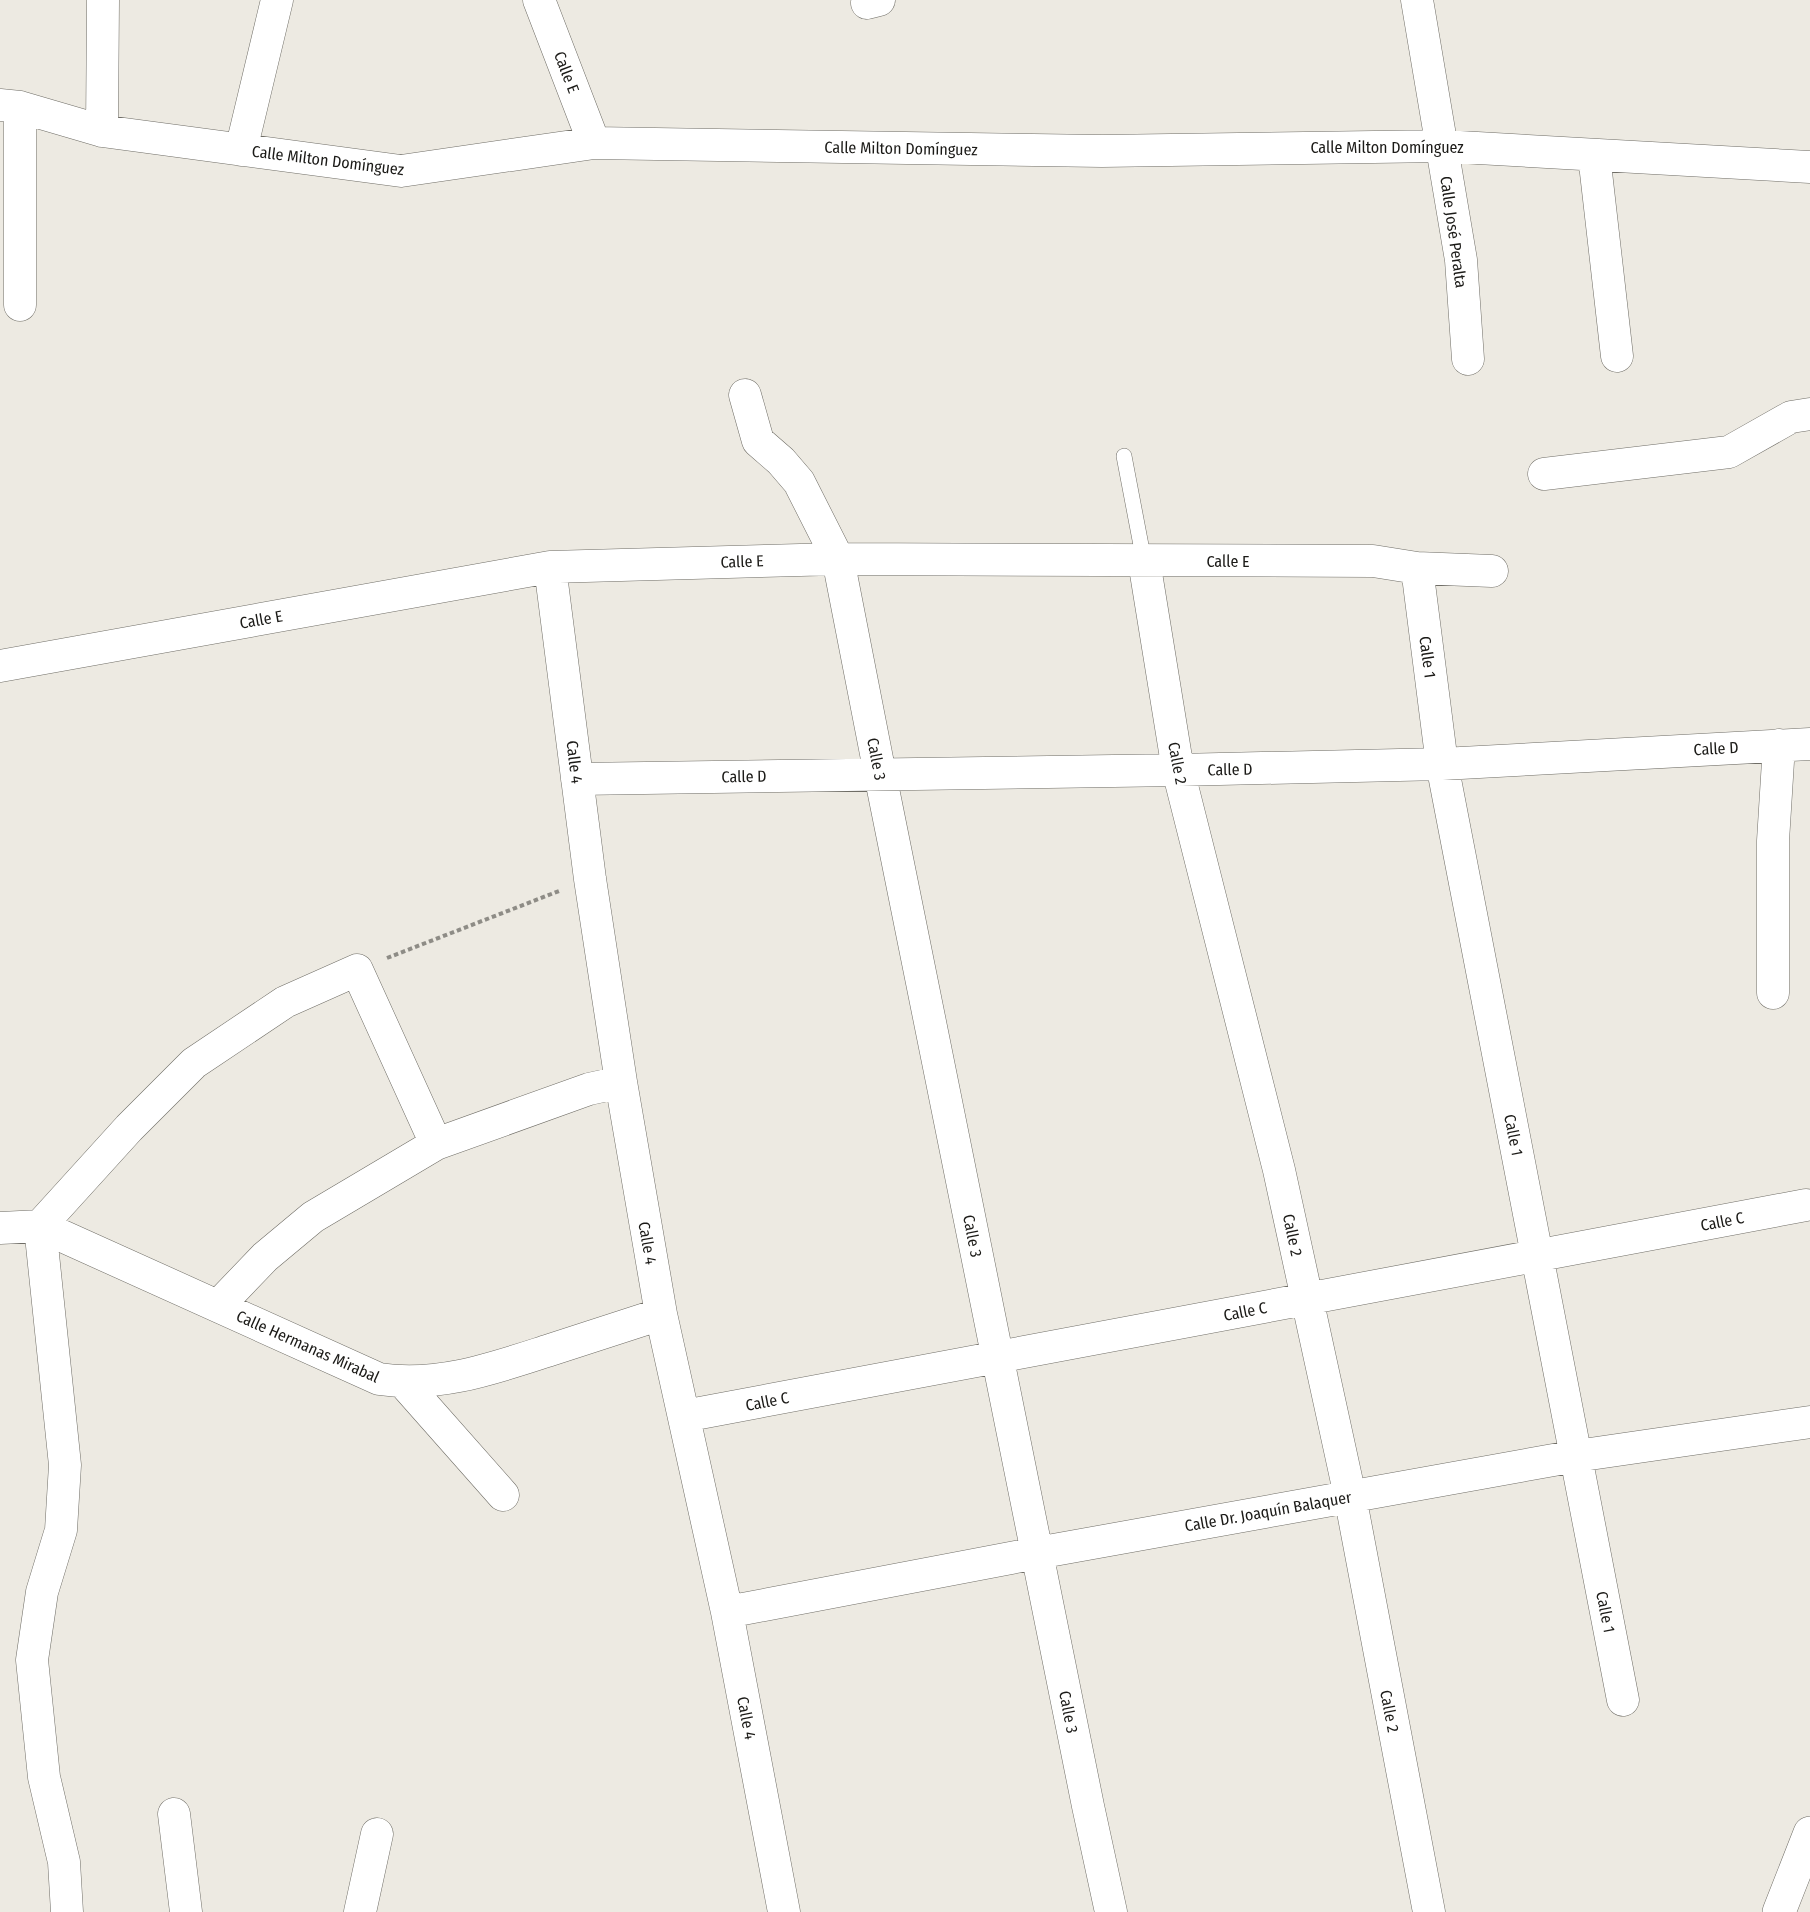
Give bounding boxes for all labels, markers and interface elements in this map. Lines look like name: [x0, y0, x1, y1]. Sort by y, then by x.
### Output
street label: Calle E: [550, 49, 583, 96]
street label: Calle Milton Domínguez: [824, 138, 978, 159]
street label: Calle Milton Domínguez: [1310, 138, 1464, 157]
street label: Calle Milton Domínguez: [251, 142, 405, 179]
street label: Calle José Peralta: [1436, 175, 1471, 289]
street label: Calle E: [720, 551, 764, 572]
street label: Calle E: [1206, 552, 1250, 571]
street label: Calle E: [238, 606, 284, 633]
street label: Calle 1: [1415, 635, 1440, 679]
street label: Calle 3: [863, 736, 890, 782]
street label: Calle D: [1693, 738, 1739, 759]
street label: Calle 4: [562, 739, 587, 785]
street label: Calle 2: [1164, 740, 1191, 786]
street label: Calle D: [1207, 760, 1253, 779]
street label: Calle D: [721, 767, 767, 786]
street label: Calle 1: [1500, 1113, 1527, 1157]
street label: Calle C: [1699, 1208, 1745, 1235]
street label: Calle 2: [1279, 1212, 1306, 1258]
street label: Calle 3: [959, 1213, 986, 1259]
street label: Calle 4: [634, 1220, 661, 1266]
street label: Calle C: [1222, 1298, 1268, 1325]
street label: Calle Hermanas Mirabal: [233, 1306, 382, 1387]
street label: Calle C: [744, 1388, 790, 1415]
street label: Calle Dr. Joaquín Balaquer: [1183, 1487, 1353, 1536]
street label: Calle 1: [1592, 1590, 1619, 1634]
street label: Calle 2: [1376, 1688, 1403, 1734]
street label: Calle 3: [1055, 1689, 1082, 1735]
street label: Calle 4: [733, 1695, 760, 1741]

